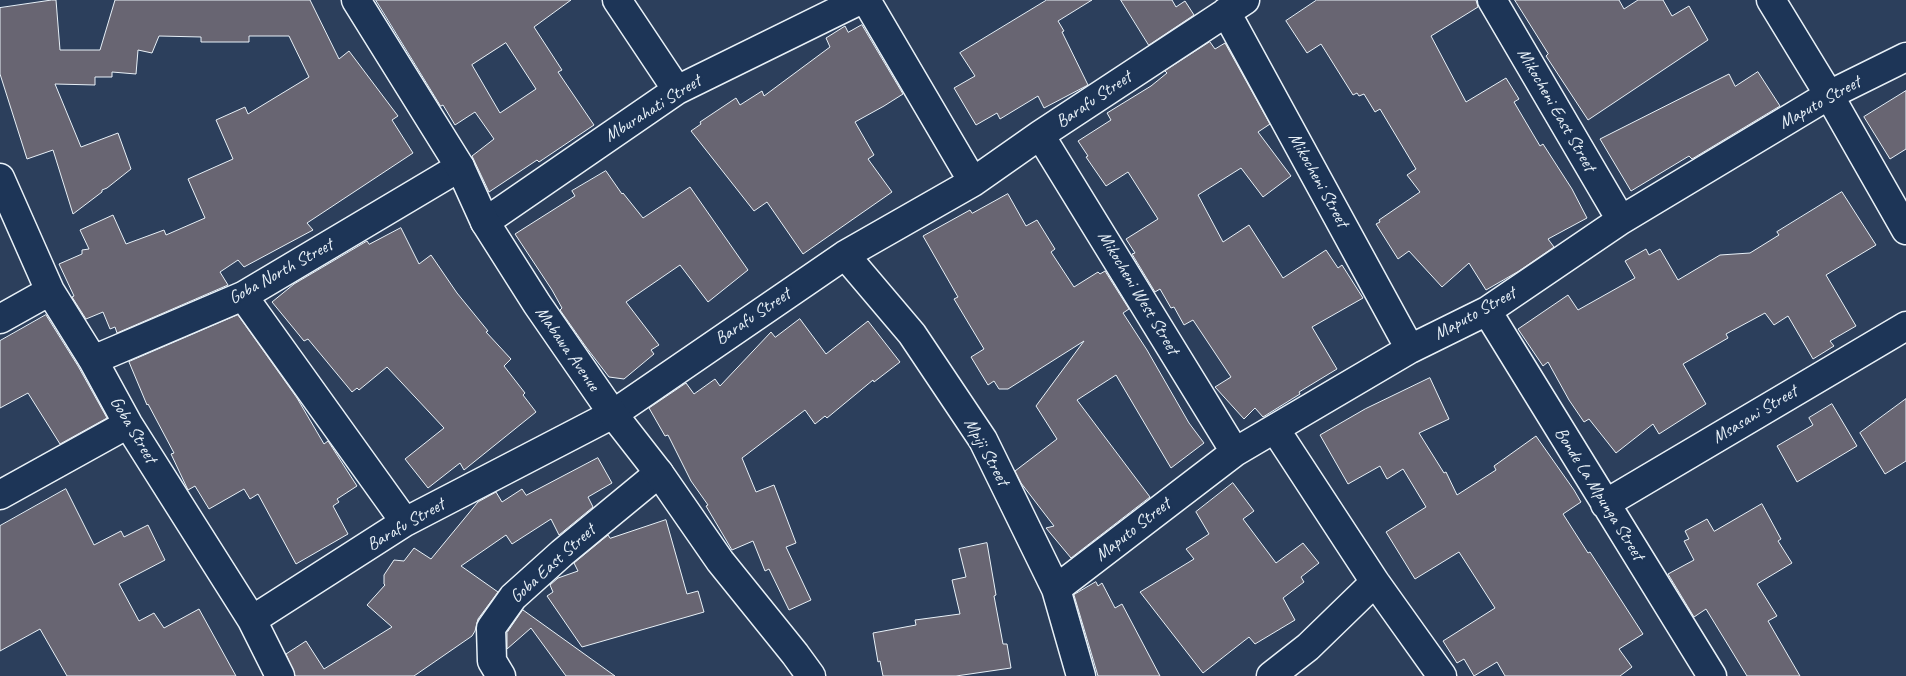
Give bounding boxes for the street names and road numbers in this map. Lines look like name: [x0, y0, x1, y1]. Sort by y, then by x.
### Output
street label: Mikocheni East Street: [1512, 45, 1600, 175]
street label: Barafu Street: [1052, 67, 1136, 133]
street label: Mburahati Street: [601, 71, 705, 147]
street label: Maputo Street: [1775, 72, 1865, 134]
street label: Mikocheni Street: [1283, 129, 1353, 231]
street label: Mikocheni West Street: [1093, 227, 1183, 359]
street label: Goba North Street: [225, 234, 337, 310]
street label: Maputo Street: [1430, 283, 1520, 345]
street label: Barafu Street: [711, 284, 795, 350]
street label: Mabawa Avenue: [530, 303, 604, 395]
street label: Msasani Street: [1709, 381, 1801, 449]
street label: Goba Street: [105, 393, 161, 467]
street label: Mpiji Street: [959, 414, 1013, 490]
street label: Bonde La Mpunga Street: [1549, 424, 1649, 564]
street label: Barafu Street: [363, 494, 449, 556]
street label: Maputo Street: [1091, 494, 1175, 566]
street label: Goba East Street: [506, 520, 600, 608]

